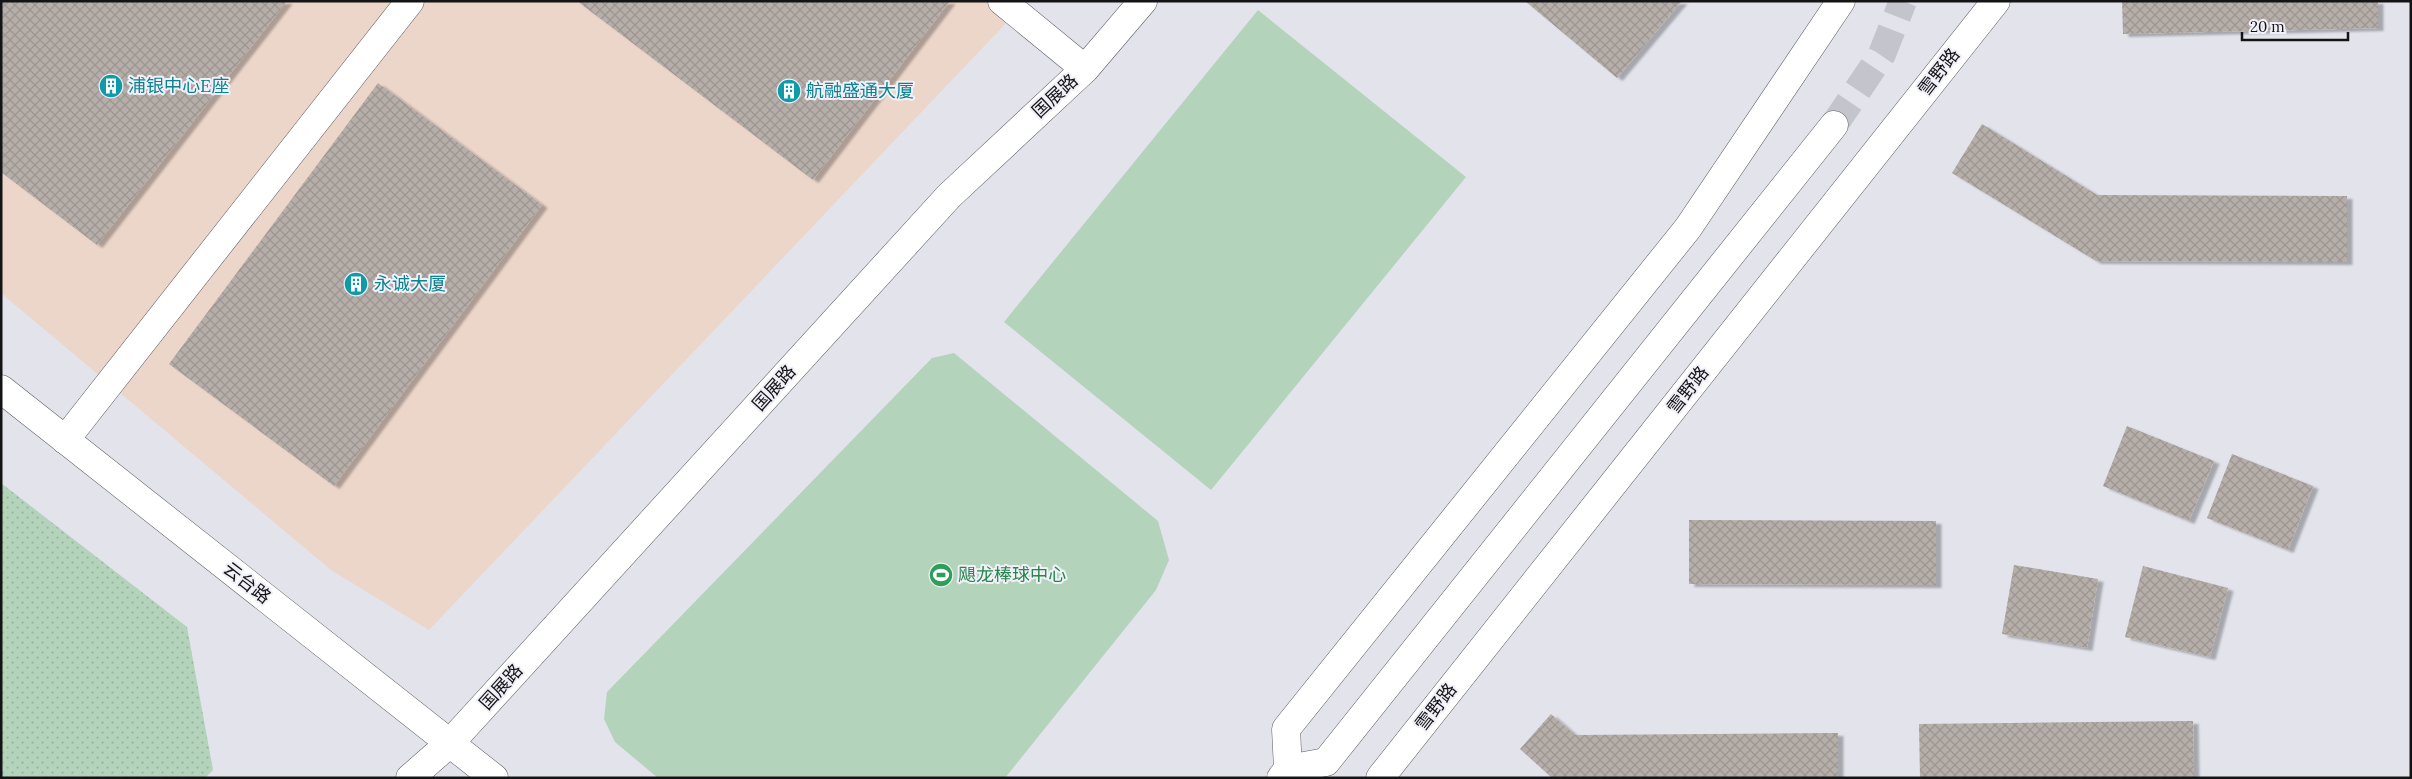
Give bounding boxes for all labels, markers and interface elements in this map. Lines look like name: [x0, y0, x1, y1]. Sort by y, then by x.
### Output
scale bar: [2242, 10, 2348, 42]
text: 20 m: [2250, 17, 2285, 36]
street label: 雪野路: [1913, 43, 1964, 100]
street label: 国展路: [1027, 69, 1082, 122]
building icon: 浦银中心E座: [98, 73, 124, 99]
place label: 浦银中心E座: [128, 74, 229, 97]
building icon: 航融盛通大厦: [776, 78, 802, 104]
place label: 航融盛通大厦: [806, 79, 914, 102]
building icon: 永诚大厦: [343, 271, 369, 297]
place label: 永诚大厦: [374, 272, 446, 295]
street label: 国展路: [747, 360, 800, 415]
street label: 雪野路: [1662, 361, 1713, 418]
street label: 云台路: [219, 557, 276, 608]
sports icon: 飓龙棒球中心: [928, 562, 954, 588]
place label: 飓龙棒球中心: [958, 563, 1066, 586]
street label: 国展路: [474, 659, 527, 714]
street label: 雪野路: [1410, 678, 1461, 735]

